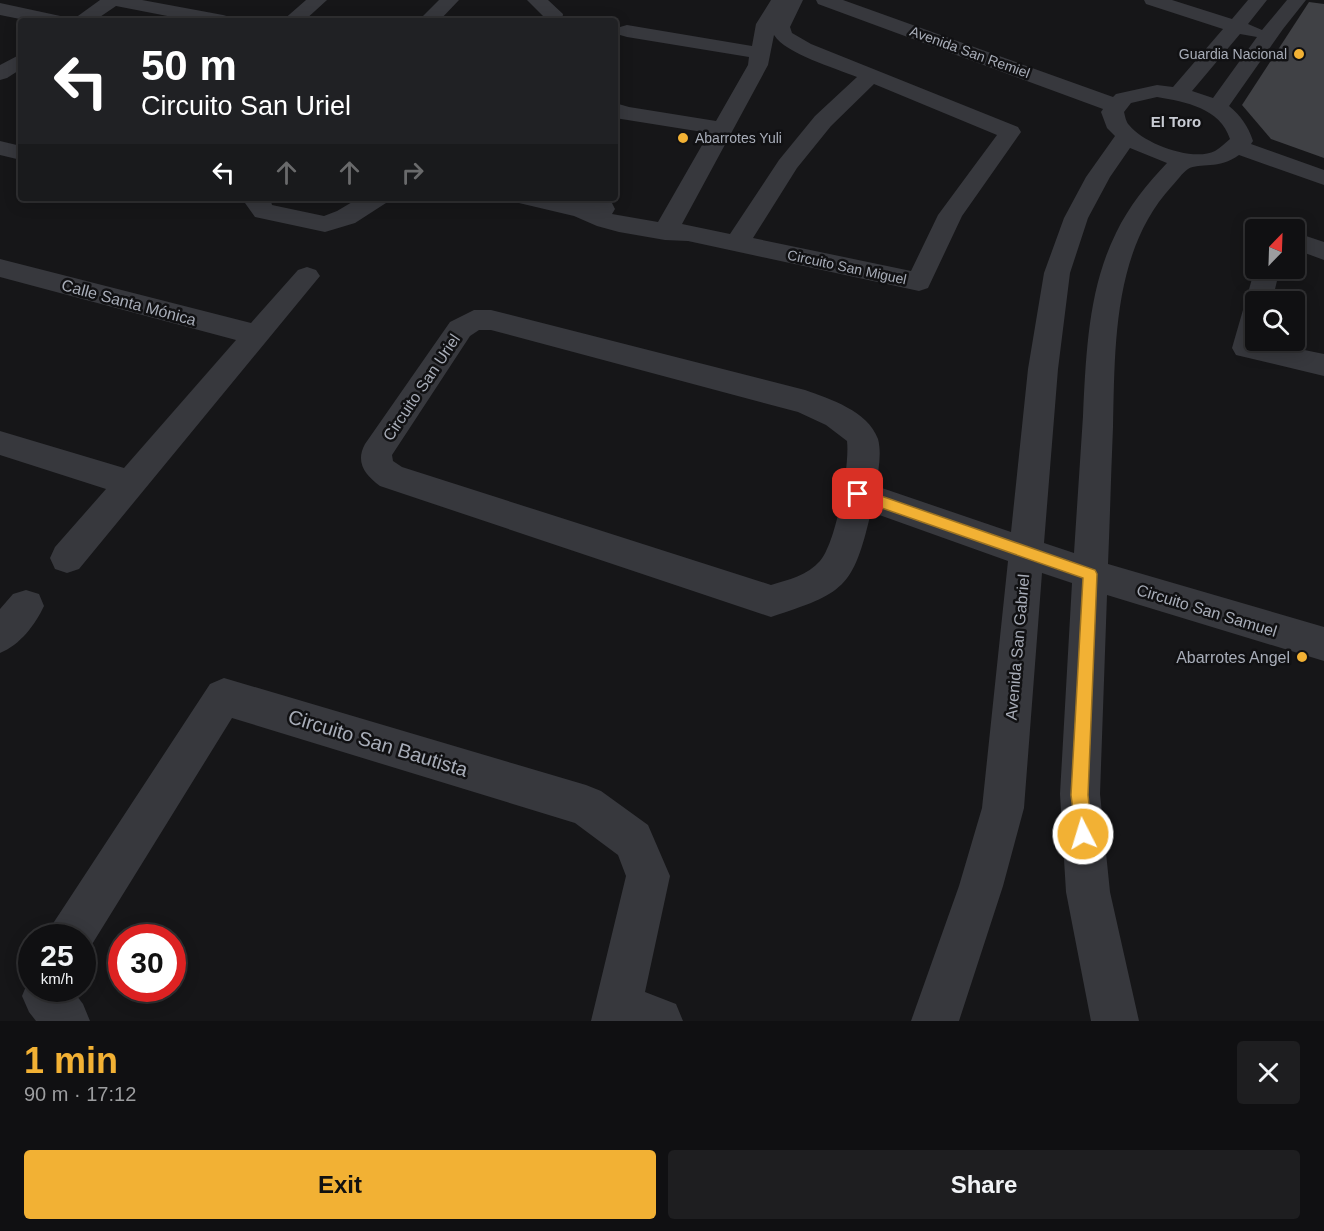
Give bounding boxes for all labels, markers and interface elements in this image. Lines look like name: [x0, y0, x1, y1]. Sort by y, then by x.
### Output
street label: Avenida San Remiel: [908, 23, 1032, 81]
icon: left: [42, 42, 120, 120]
text: 50 m: [141, 42, 237, 89]
place label: Guardia Nacional: [1179, 46, 1287, 62]
marker: Guardia Nacional: [1292, 47, 1306, 61]
text: Circuito San Uriel: [141, 91, 351, 121]
district label: El Toro: [1151, 113, 1201, 130]
place label: Abarrotes Yuli: [695, 130, 782, 146]
marker: Abarrotes Yuli: [676, 131, 690, 145]
icon: left: [207, 156, 240, 189]
icon: ahead: [270, 156, 303, 189]
icon: ahead: [333, 156, 366, 189]
icon: right: [396, 156, 429, 189]
north arrow: [1245, 219, 1305, 279]
map controls: [1245, 219, 1305, 351]
street label: Circuito San Miguel: [786, 247, 908, 287]
street label: Calle Santa Mónica: [60, 276, 198, 329]
button: search: [1245, 291, 1305, 351]
street label: Circuito San Uriel: [380, 331, 463, 444]
pin: [832, 468, 883, 519]
icon: arrive: [841, 477, 874, 510]
street label: Avenida San Gabriel: [1003, 573, 1032, 721]
street label: Circuito San Samuel: [1135, 581, 1279, 640]
place label: Abarrotes Angel: [1176, 649, 1290, 666]
marker: Abarrotes Angel: [1295, 650, 1309, 664]
street label: Circuito San Bautista: [285, 705, 471, 781]
position arrow: [1051, 802, 1115, 866]
speed limit sign: 30: [108, 924, 186, 1002]
text: 25: [40, 939, 74, 972]
text: km/h: [41, 970, 73, 987]
text: 1 min: [24, 1040, 118, 1081]
button: close: [1237, 1041, 1300, 1104]
text: 90 m · 17:12: [24, 1083, 136, 1105]
button: Exit: [24, 1150, 656, 1219]
button: Share: [668, 1150, 1300, 1219]

